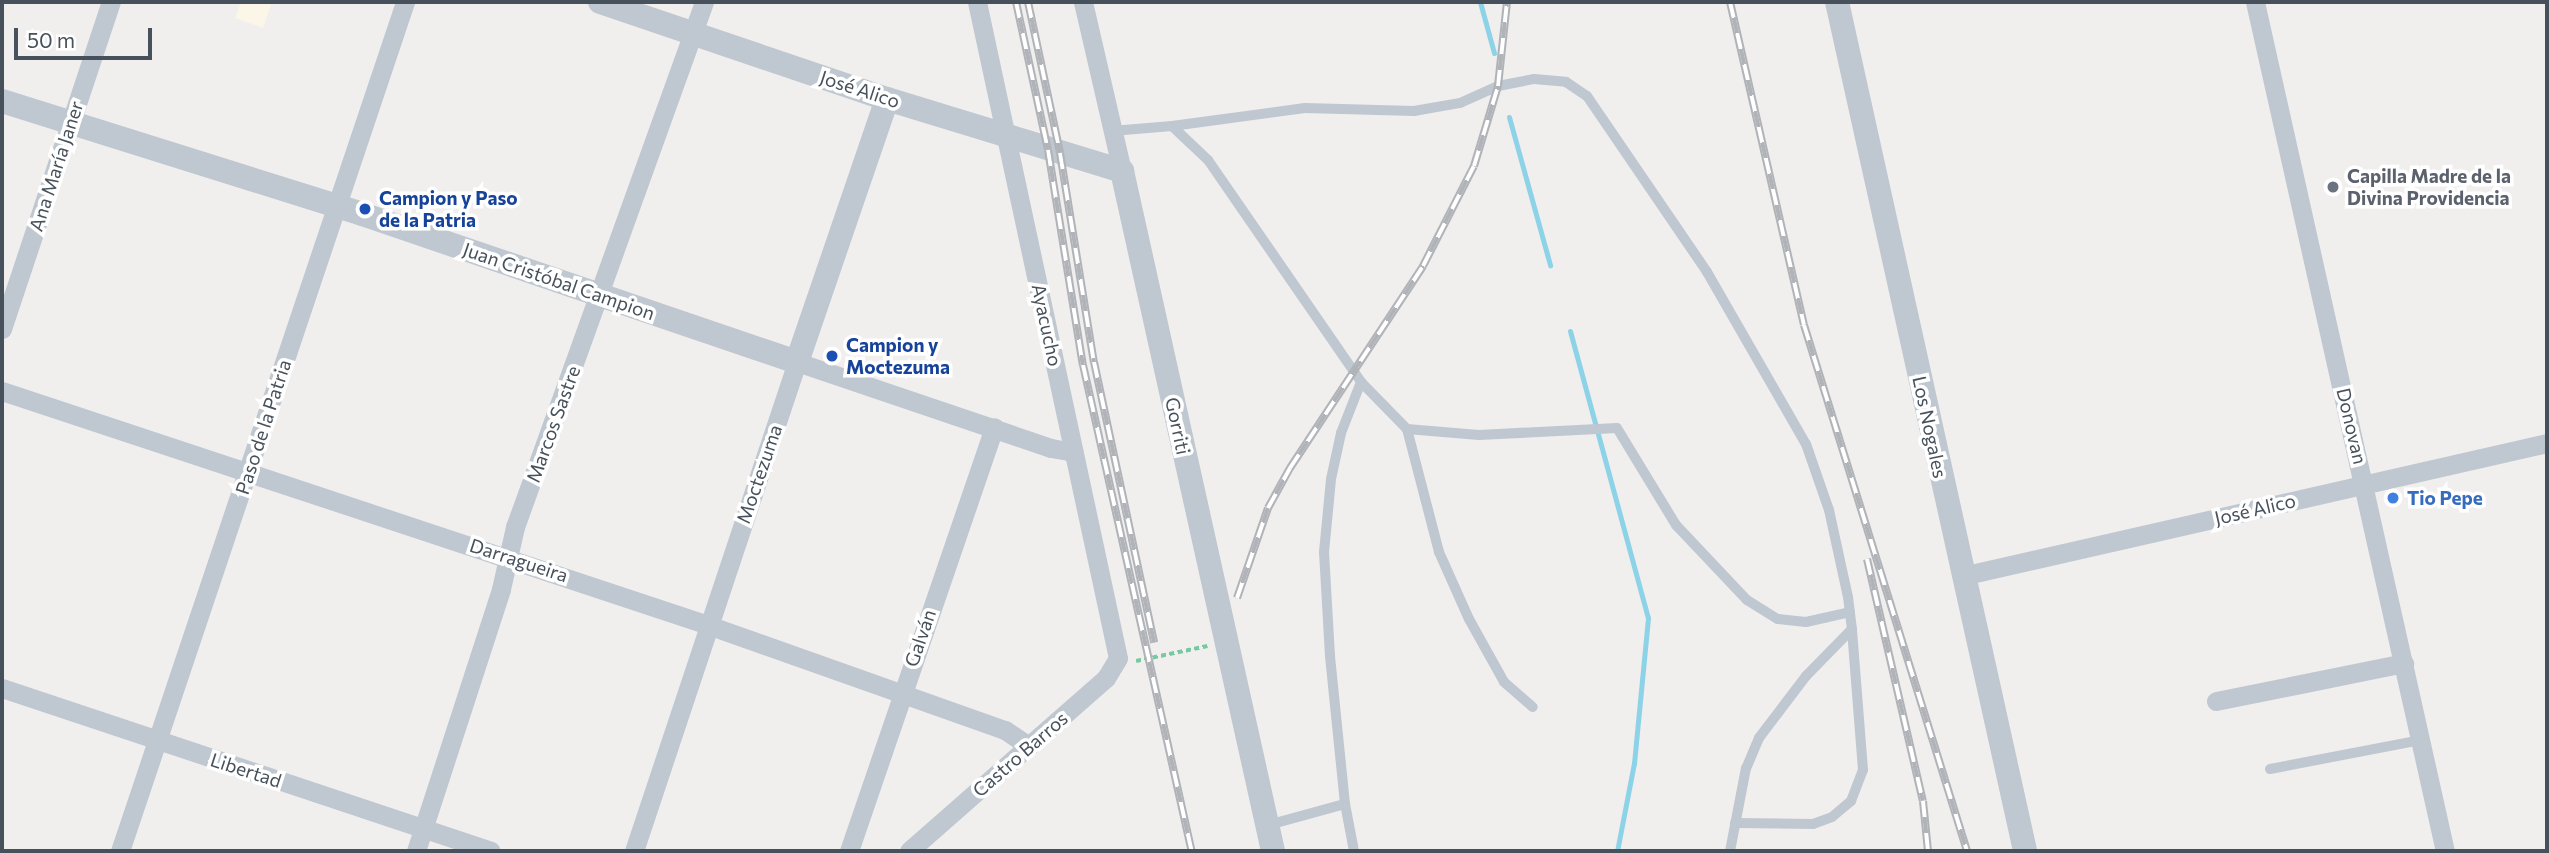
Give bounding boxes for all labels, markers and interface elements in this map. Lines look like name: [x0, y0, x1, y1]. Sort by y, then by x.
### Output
scale bar: [18, 14, 156, 58]
text: 50 m: [27, 27, 75, 52]
street label: José Alico: [817, 65, 903, 113]
street label: Ana María Janer: [24, 98, 88, 234]
place label: Capilla Madre de la Divina Providencia: [2347, 165, 2511, 209]
marker: Capilla Madre de la Divina Providencia: [2325, 179, 2341, 195]
place label: Campion y Paso de la Patria: [379, 187, 518, 231]
marker: Campion y Paso de la Patria: [357, 201, 373, 217]
street label: Juan Cristóbal Campion: [460, 237, 658, 325]
street label: Ayacucho: [1027, 282, 1067, 368]
place label: Campion y Moctezuma: [846, 334, 950, 378]
marker: Campion y Moctezuma: [824, 348, 840, 364]
street label: Paso de la Patria: [230, 357, 296, 497]
street label: Marcos Sastre: [521, 362, 585, 486]
street label: Los Nogales: [1908, 374, 1952, 480]
street label: Donovan: [2332, 386, 2372, 466]
street label: Gorriti: [1161, 395, 1195, 457]
street label: Moctezuma: [731, 422, 787, 526]
place label: Tio Pepe: [2407, 487, 2483, 509]
street label: José Alico: [2212, 489, 2298, 529]
marker: Tio Pepe: [2385, 490, 2401, 506]
street label: Darragueira: [467, 533, 571, 587]
street label: Galván: [900, 606, 940, 670]
street label: Castro Barros: [968, 707, 1072, 801]
street label: Libertad: [208, 748, 284, 792]

